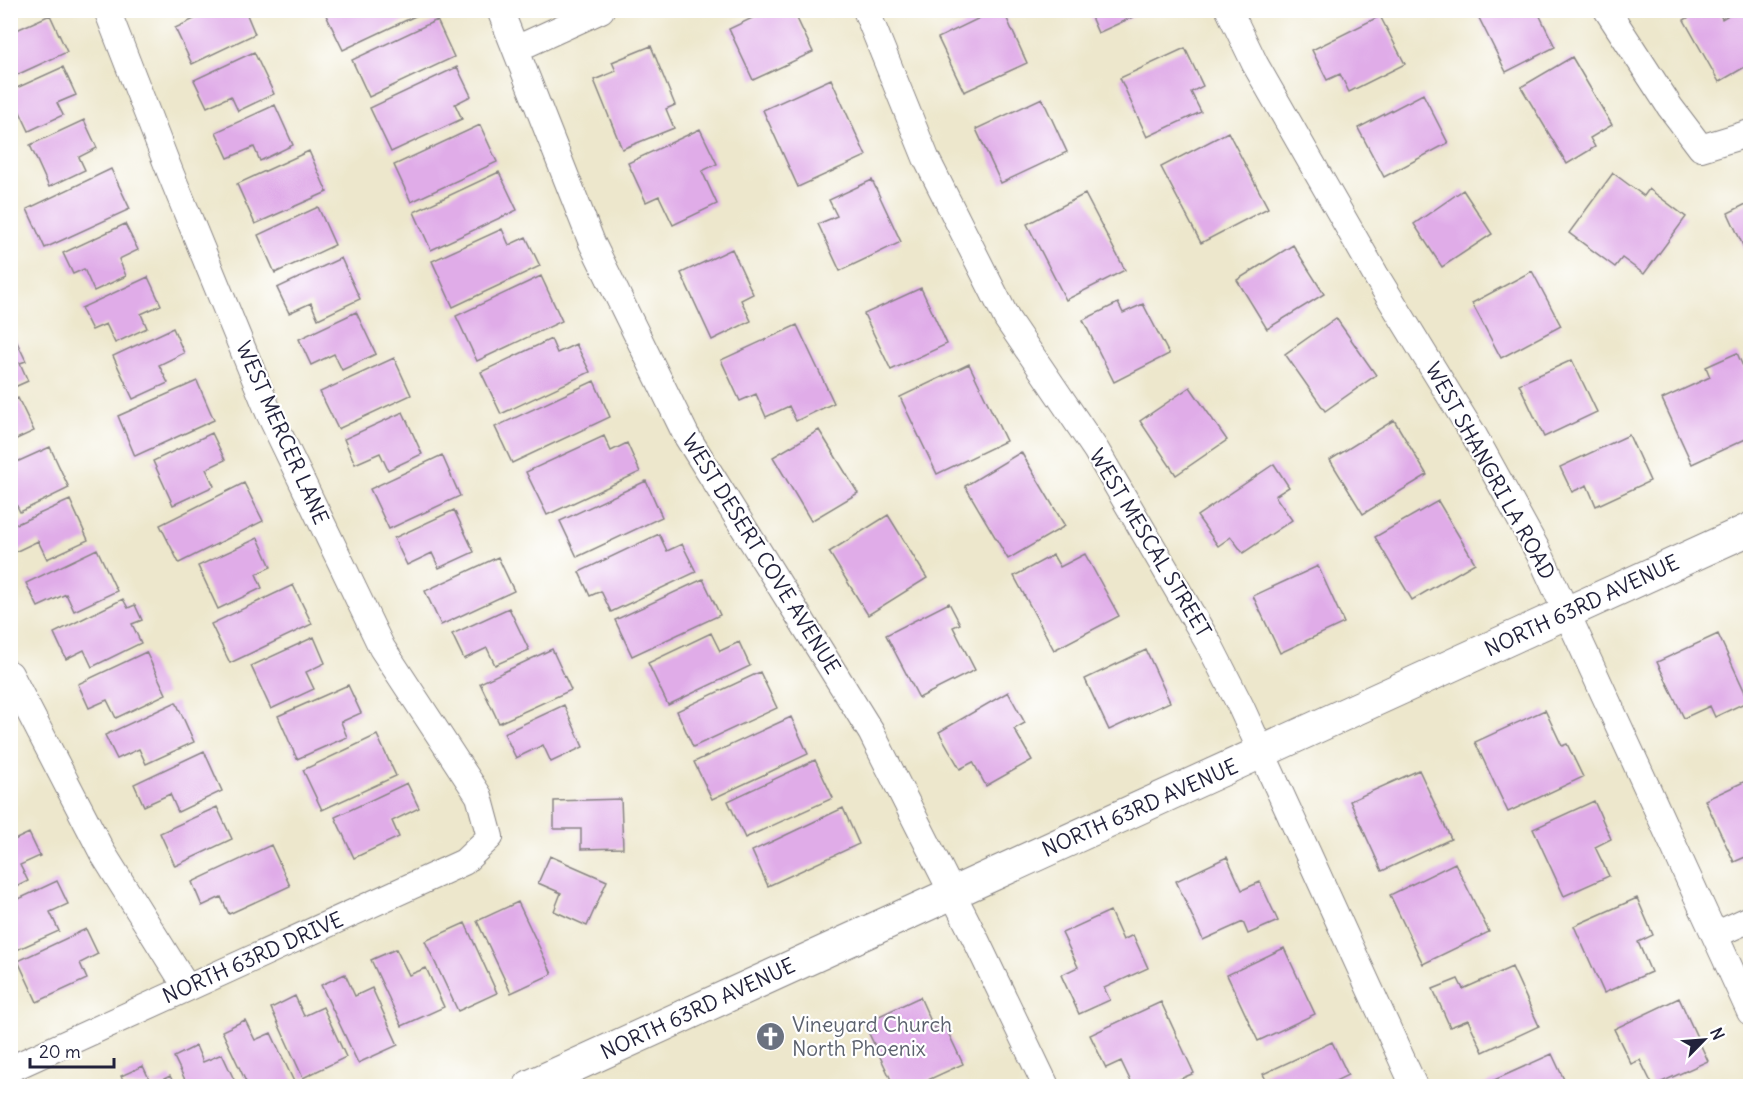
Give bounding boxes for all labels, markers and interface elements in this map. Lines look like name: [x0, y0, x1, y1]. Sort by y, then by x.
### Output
street label: WEST MERCER LANE: [230, 337, 335, 529]
street label: WEST SHANGRI LA ROAD: [1419, 357, 1561, 584]
street label: WEST DESERT COVE AVENUE: [676, 429, 847, 679]
street label: WEST MESCAL STREET: [1083, 444, 1217, 642]
street label: NORTH 63RD AVENUE: [1480, 549, 1683, 662]
street label: NORTH 63RD AVENUE: [1038, 752, 1242, 863]
street label: NORTH 63RD DRIVE: [158, 906, 347, 1010]
street label: NORTH 63RD AVENUE: [596, 952, 799, 1065]
north arrow: [1674, 1010, 1734, 1070]
place label: Vineyard Church North Phoenix: [792, 1011, 952, 1062]
church icon: Vineyard Church North Phoenix: [755, 1021, 787, 1053]
text: N: [1706, 1024, 1729, 1043]
scale bar: [30, 1031, 114, 1069]
text: 20 m: [39, 1040, 81, 1063]

